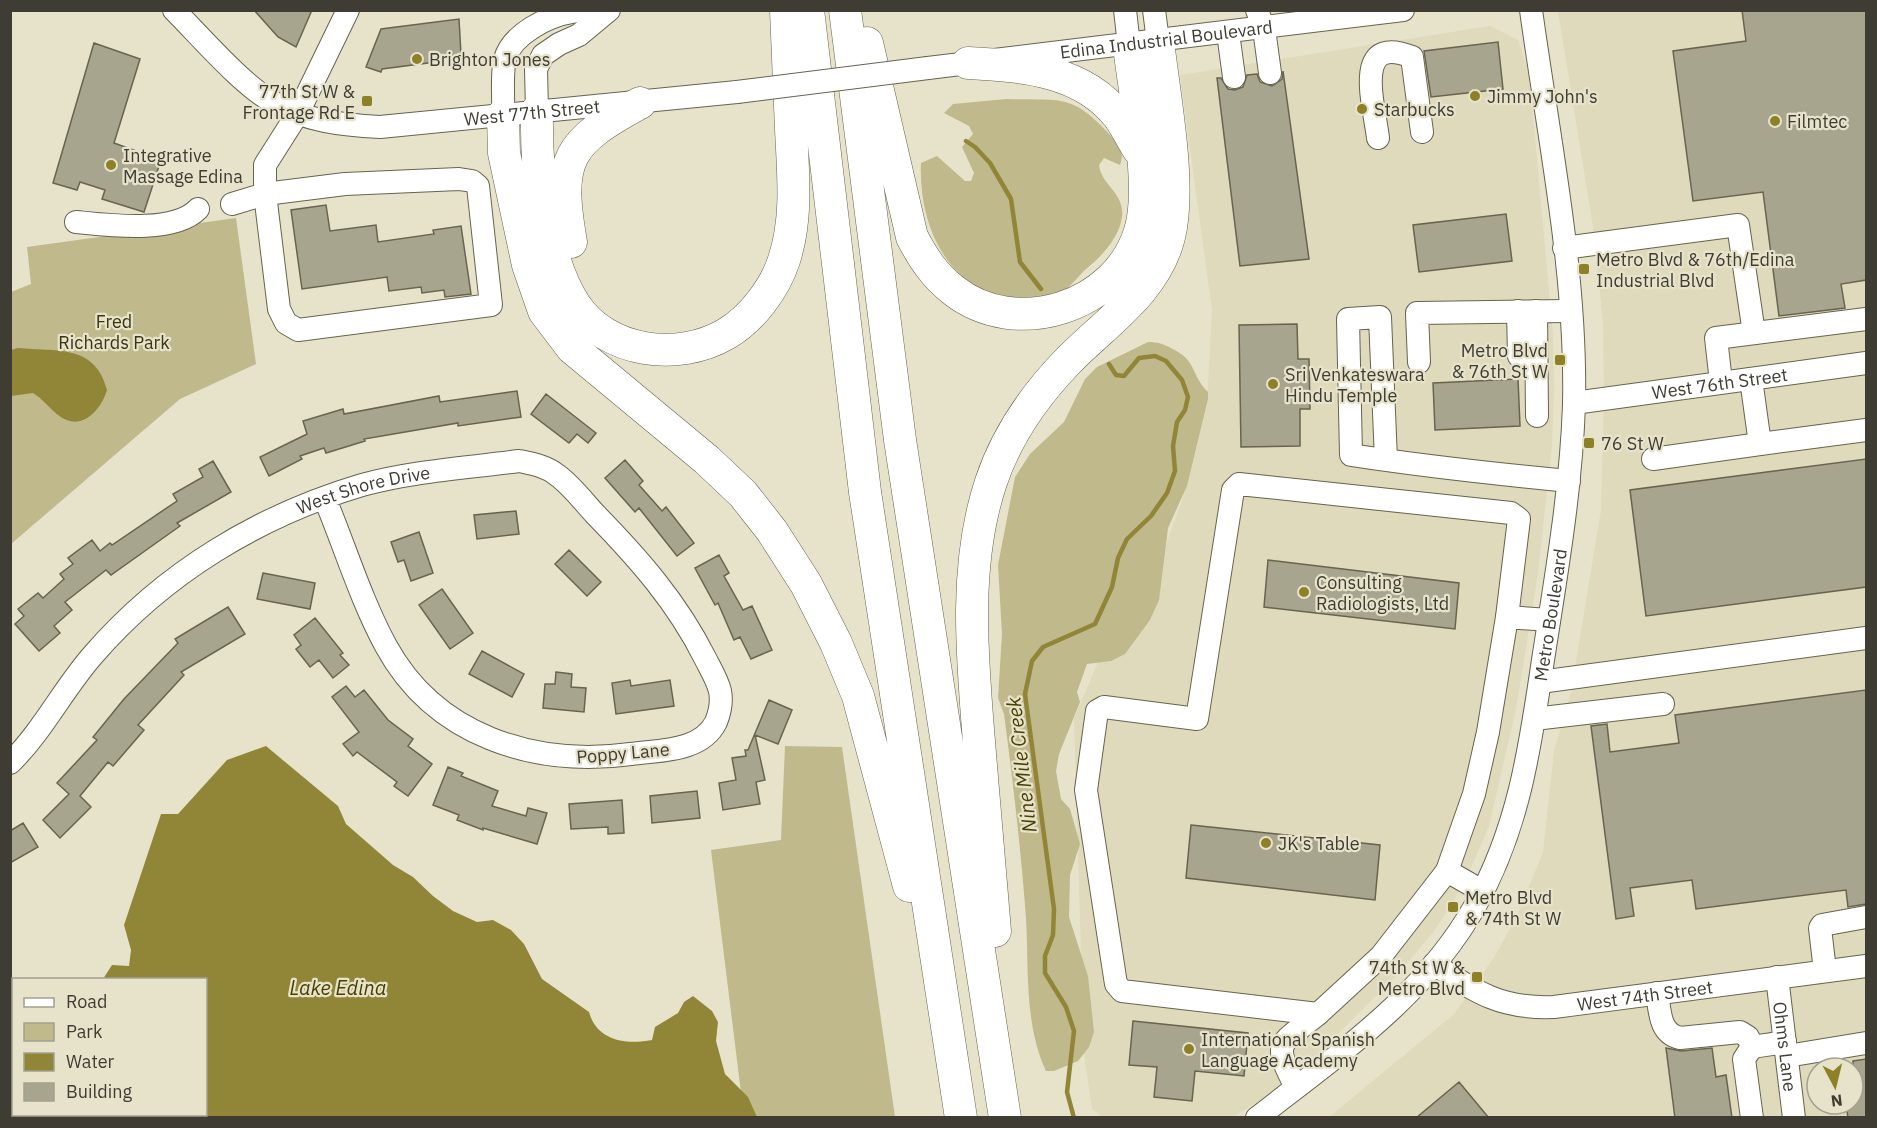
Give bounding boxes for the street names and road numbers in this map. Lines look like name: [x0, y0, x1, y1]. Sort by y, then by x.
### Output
street label: Edina Industrial Boulevard: [1058, 15, 1274, 63]
street label: West 77th Street: [463, 94, 601, 130]
street label: West 76th Street: [1650, 362, 1789, 404]
street label: West Shore Drive: [293, 460, 432, 519]
street label: Metro Boulevard: [1529, 547, 1572, 683]
street label: Poppy Lane: [575, 737, 671, 769]
street label: West 74th Street: [1576, 975, 1714, 1015]
street label: Ohms Lane: [1769, 1000, 1802, 1093]

